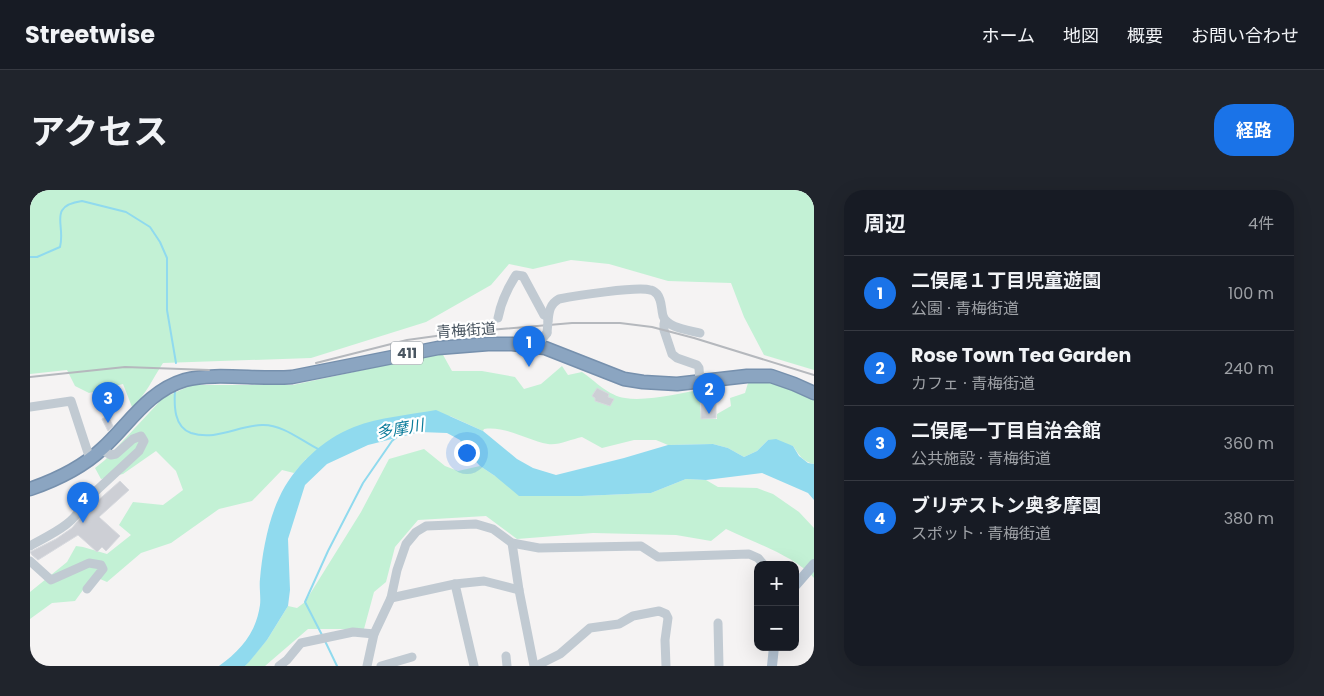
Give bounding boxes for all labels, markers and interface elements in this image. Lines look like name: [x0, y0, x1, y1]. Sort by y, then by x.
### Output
text: Streetwise: [25, 18, 155, 51]
text: ホーム: [982, 23, 1035, 48]
text: 地図: [1063, 23, 1099, 48]
text: 概要: [1127, 23, 1163, 48]
text: お問い合わせ: [1191, 23, 1299, 48]
button: 経路: [1214, 104, 1294, 156]
text: アクセス: [30, 107, 168, 156]
text: 周辺: [864, 209, 906, 238]
text: 4件: [1248, 212, 1274, 235]
text: 二俣尾１丁目児童遊園: [911, 267, 1101, 294]
text: 1: [877, 282, 883, 305]
text: 100 m: [1228, 282, 1274, 305]
text: 公園 · 青梅街道: [911, 297, 1019, 320]
street label: 青梅街道: [435, 317, 497, 343]
pin: 1: [513, 326, 545, 367]
road number: 411: [391, 342, 423, 364]
text: Rose Town Tea Garden: [911, 342, 1131, 369]
text: 2: [875, 357, 885, 380]
text: 240 m: [1224, 357, 1274, 380]
text: カフェ · 青梅街道: [911, 372, 1035, 395]
pin: 2: [693, 373, 725, 414]
pin: 3: [92, 382, 124, 423]
water label: 多摩川: [374, 413, 428, 444]
text: 二俣尾一丁目自治会館: [911, 417, 1101, 444]
text: 3: [875, 432, 885, 455]
text: 360 m: [1224, 432, 1274, 455]
your location: [454, 440, 480, 466]
text: 公共施設 · 青梅街道: [911, 447, 1051, 470]
pin: 4: [67, 482, 99, 523]
text: ブリヂストン奥多摩園: [911, 492, 1101, 519]
text: 4: [875, 507, 885, 530]
text: 380 m: [1224, 507, 1274, 530]
text: スポット · 青梅街道: [911, 522, 1051, 545]
map controls: [754, 561, 799, 651]
button: +: [754, 561, 799, 606]
button: −: [754, 606, 799, 651]

